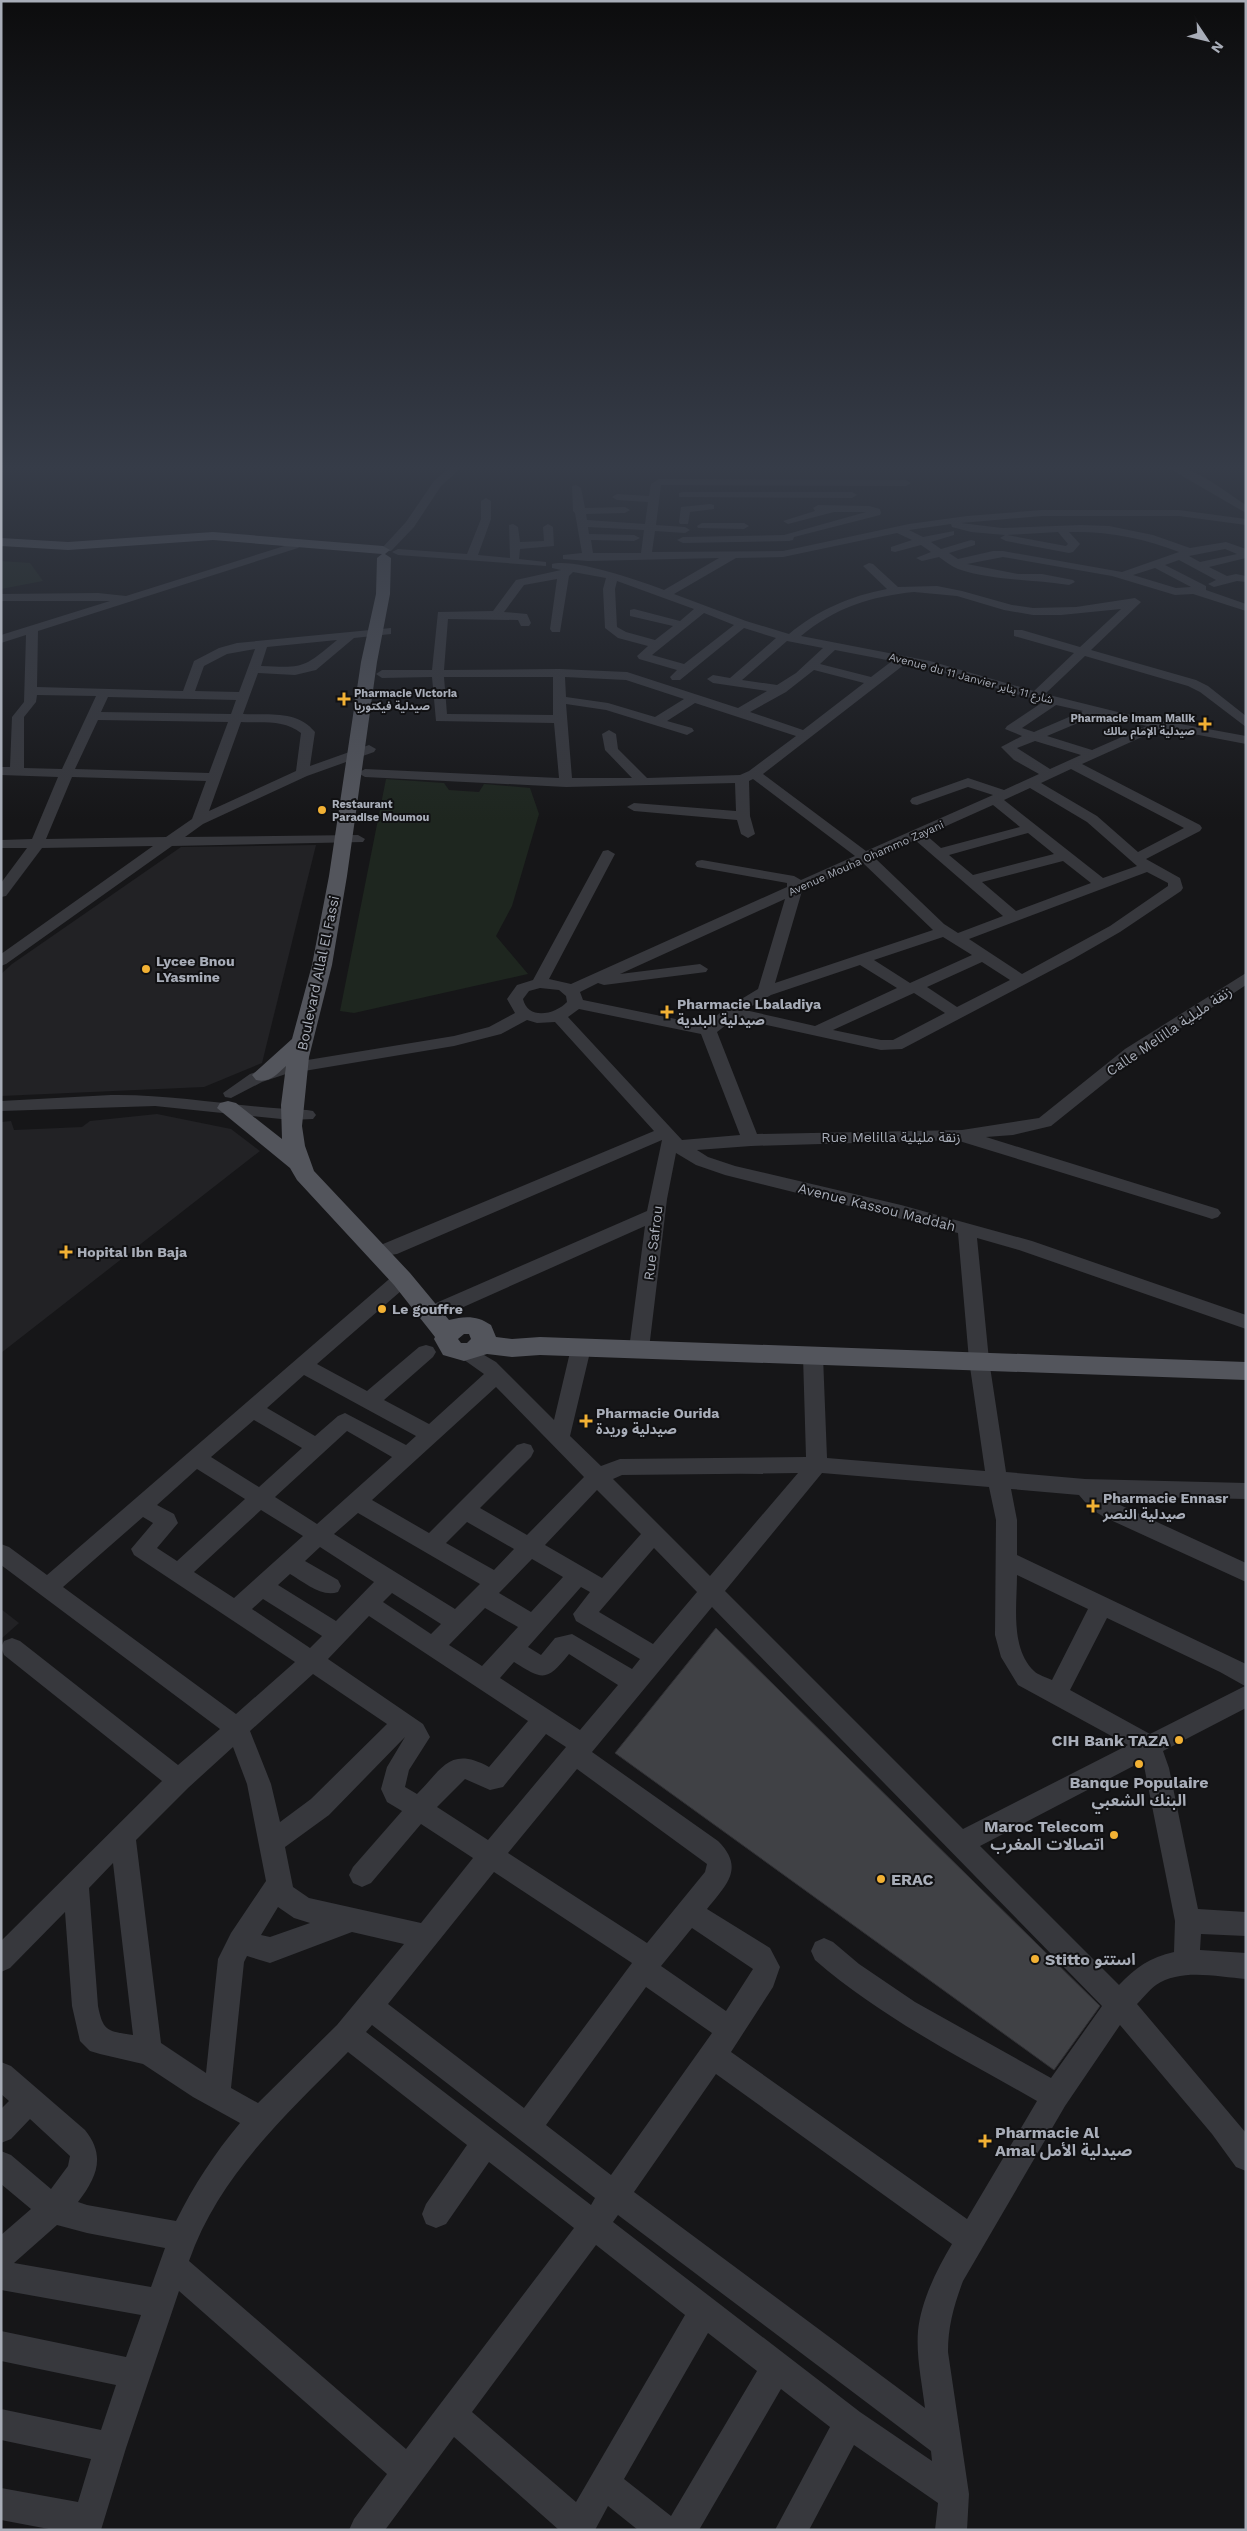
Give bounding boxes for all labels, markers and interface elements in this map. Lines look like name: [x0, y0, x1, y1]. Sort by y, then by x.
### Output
north arrow: [1182, 15, 1232, 65]
text: N: [1208, 39, 1227, 56]
street label: Avenue du 11 Janvier شارع 11 يناير: [887, 650, 1055, 708]
place label: Pharmacie Victoria صيدلية فيكتوريا: [354, 687, 458, 713]
marker: Pharmacie Victoria صيدلية فيكتوريا: [338, 693, 350, 705]
place label: Pharmacie Imam Malik صيدلية الإمام مالك: [1070, 712, 1195, 740]
marker: Pharmacie Imam Malik صيدلية الإمام مالك: [1199, 718, 1211, 730]
place label: Restaurant Paradise Moumou: [332, 798, 429, 824]
marker: Restaurant Paradise Moumou: [316, 804, 328, 816]
street label: Avenue Mouha Ohammo Zayani: [786, 818, 946, 899]
street label: Boulevard Allal El Fassi: [294, 894, 342, 1052]
place label: Lycee Bnou LYasmine: [156, 953, 235, 985]
marker: Lycee Bnou LYasmine: [140, 963, 152, 975]
street label: Calle Melilla زنقة مليلية: [1103, 983, 1235, 1080]
place label: Pharmacie Lbaladiya صيدلية البلدية: [677, 996, 822, 1028]
marker: Pharmacie Lbaladiya صيدلية البلدية: [661, 1006, 673, 1018]
street label: Rue Melilla زنقة مليلية: [821, 1129, 961, 1146]
street label: Avenue Kassou Maddah: [797, 1180, 957, 1234]
street label: Rue Safrou: [640, 1205, 666, 1281]
place label: Hopital Ibn Baja: [77, 1244, 188, 1260]
marker: Hopital Ibn Baja: [59, 1245, 73, 1259]
place label: Le gouffre: [392, 1301, 463, 1317]
marker: Le gouffre: [376, 1303, 388, 1315]
place label: Pharmacie Ourida صيدلية وريدة: [596, 1405, 720, 1438]
marker: Pharmacie Ourida صيدلية وريدة: [580, 1415, 592, 1427]
place label: Pharmacie Ennasr صيدلية النصر: [1102, 1490, 1228, 1523]
marker: Pharmacie Ennasr صيدلية النصر: [1087, 1500, 1099, 1512]
place label: CIH Bank TAZA: [1051, 1731, 1169, 1750]
marker: CIH Bank TAZA: [1173, 1734, 1185, 1746]
marker: Banque Populaire البنك الشعبي: [1133, 1758, 1145, 1770]
place label: Banque Populaire البنك الشعبي: [1069, 1773, 1209, 1814]
place label: Maroc Telecom اتصالات المغرب: [984, 1817, 1104, 1854]
marker: Maroc Telecom اتصالات المغرب: [1108, 1829, 1120, 1841]
place label: ERAC: [891, 1870, 934, 1889]
marker: ERAC: [875, 1873, 887, 1885]
place label: Stitto استتو: [1045, 1950, 1136, 1969]
marker: Stitto استتو: [1029, 1953, 1041, 1965]
place label: Pharmacie Al Amal صيدلية الأمل: [995, 2123, 1132, 2160]
marker: Pharmacie Al Amal صيدلية الأمل: [979, 2135, 991, 2147]

